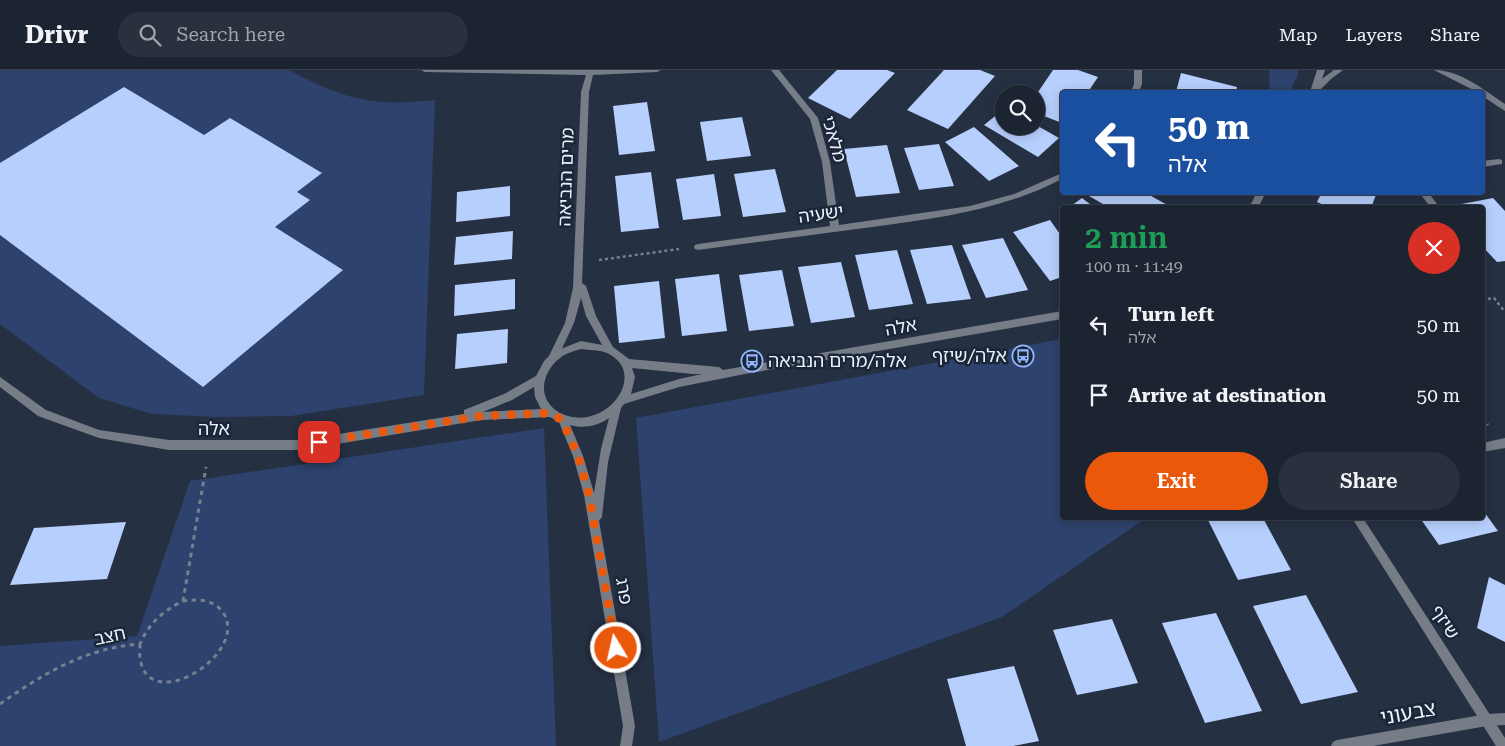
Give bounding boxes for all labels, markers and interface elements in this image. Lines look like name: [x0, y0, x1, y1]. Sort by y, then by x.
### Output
search box: [118, 12, 468, 57]
text: Drivr: [25, 21, 88, 49]
icon: search: [136, 21, 164, 49]
text: Search here: [176, 23, 285, 46]
text: Map: [1279, 24, 1318, 45]
text: Layers: [1346, 24, 1402, 45]
text: Share: [1430, 24, 1480, 45]
map controls: [995, 85, 1045, 135]
button: search: [995, 85, 1045, 135]
text: 50 m: [1168, 107, 1250, 148]
icon: left: [1085, 110, 1150, 175]
street label: מלאכי: [818, 113, 851, 165]
street label: מרים הנביאה: [553, 127, 578, 227]
text: אלה: [1168, 152, 1207, 177]
street label: ישעיה: [797, 200, 845, 227]
text: 2 min: [1085, 220, 1168, 255]
button: close: [1408, 222, 1460, 274]
text: 100 m · 11:49: [1085, 257, 1183, 276]
text: Turn left: [1128, 303, 1214, 326]
icon: left: [1085, 311, 1113, 339]
street label: אלה: [883, 313, 918, 340]
text: 50 m: [1417, 314, 1460, 337]
text: אלה: [1128, 328, 1156, 347]
bus stop icon: אלה/שיזף: [1011, 344, 1035, 368]
place label: אלה/שיזף: [932, 345, 1007, 366]
bus stop icon: אלה/מרים הנביאה: [740, 349, 764, 373]
place label: אלה/מרים הנביאה: [768, 350, 907, 371]
icon: arrive: [1085, 381, 1113, 409]
text: Arrive at destination: [1128, 384, 1326, 407]
text: 50 m: [1417, 384, 1460, 407]
street label: אלה: [198, 418, 230, 439]
pin: [298, 421, 340, 463]
icon: arrive: [305, 428, 333, 456]
button: Exit: [1085, 452, 1268, 510]
button: Share: [1278, 452, 1460, 510]
street label: פרג: [612, 576, 637, 606]
street label: שיזף: [1427, 601, 1464, 642]
position arrow: [589, 621, 641, 673]
street label: חצב: [92, 622, 128, 649]
street label: צבעוני: [1378, 696, 1438, 730]

